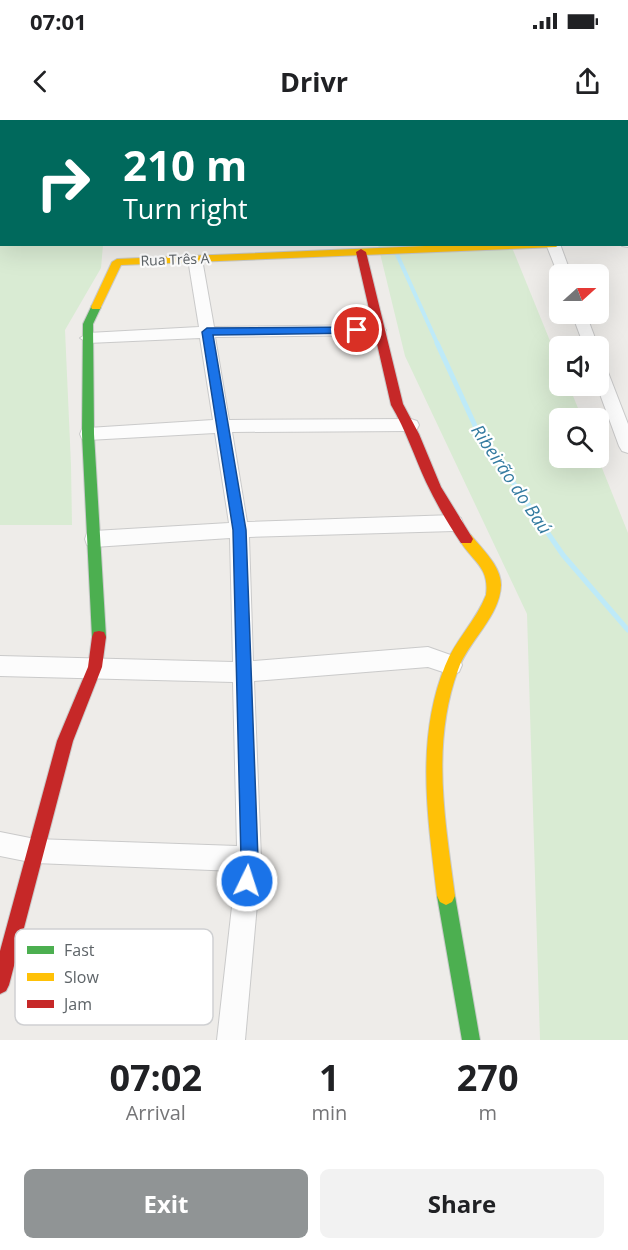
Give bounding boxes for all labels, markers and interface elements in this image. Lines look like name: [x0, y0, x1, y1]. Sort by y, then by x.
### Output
text: 07:01: [30, 6, 87, 36]
text: Drivr: [280, 63, 348, 100]
icon: back: [24, 65, 57, 98]
icon: share: [571, 65, 604, 98]
text: 210 m: [123, 136, 247, 193]
icon: right: [24, 144, 102, 222]
text: Turn right: [123, 190, 248, 227]
street label: Rua Três A: [140, 248, 210, 270]
north arrow: [549, 264, 609, 324]
map controls: [549, 264, 609, 468]
pin: [331, 304, 382, 355]
icon: arrive: [340, 313, 373, 346]
button: sound: [549, 336, 609, 396]
button: search: [549, 408, 609, 468]
water label: Ribeirão do Baú: [466, 419, 558, 539]
position arrow: [215, 849, 279, 913]
legend: [15, 929, 213, 1025]
text: Fast: [64, 939, 95, 961]
text: Slow: [64, 966, 99, 988]
text: Jam: [62, 993, 92, 1015]
text: 07:02: [109, 1053, 202, 1102]
text: 1: [319, 1053, 340, 1102]
text: 270: [457, 1053, 519, 1102]
text: Arrival: [126, 1099, 186, 1126]
text: min: [311, 1099, 347, 1126]
text: m: [478, 1099, 497, 1126]
button: Exit: [24, 1169, 308, 1238]
button: Share: [320, 1169, 604, 1238]

